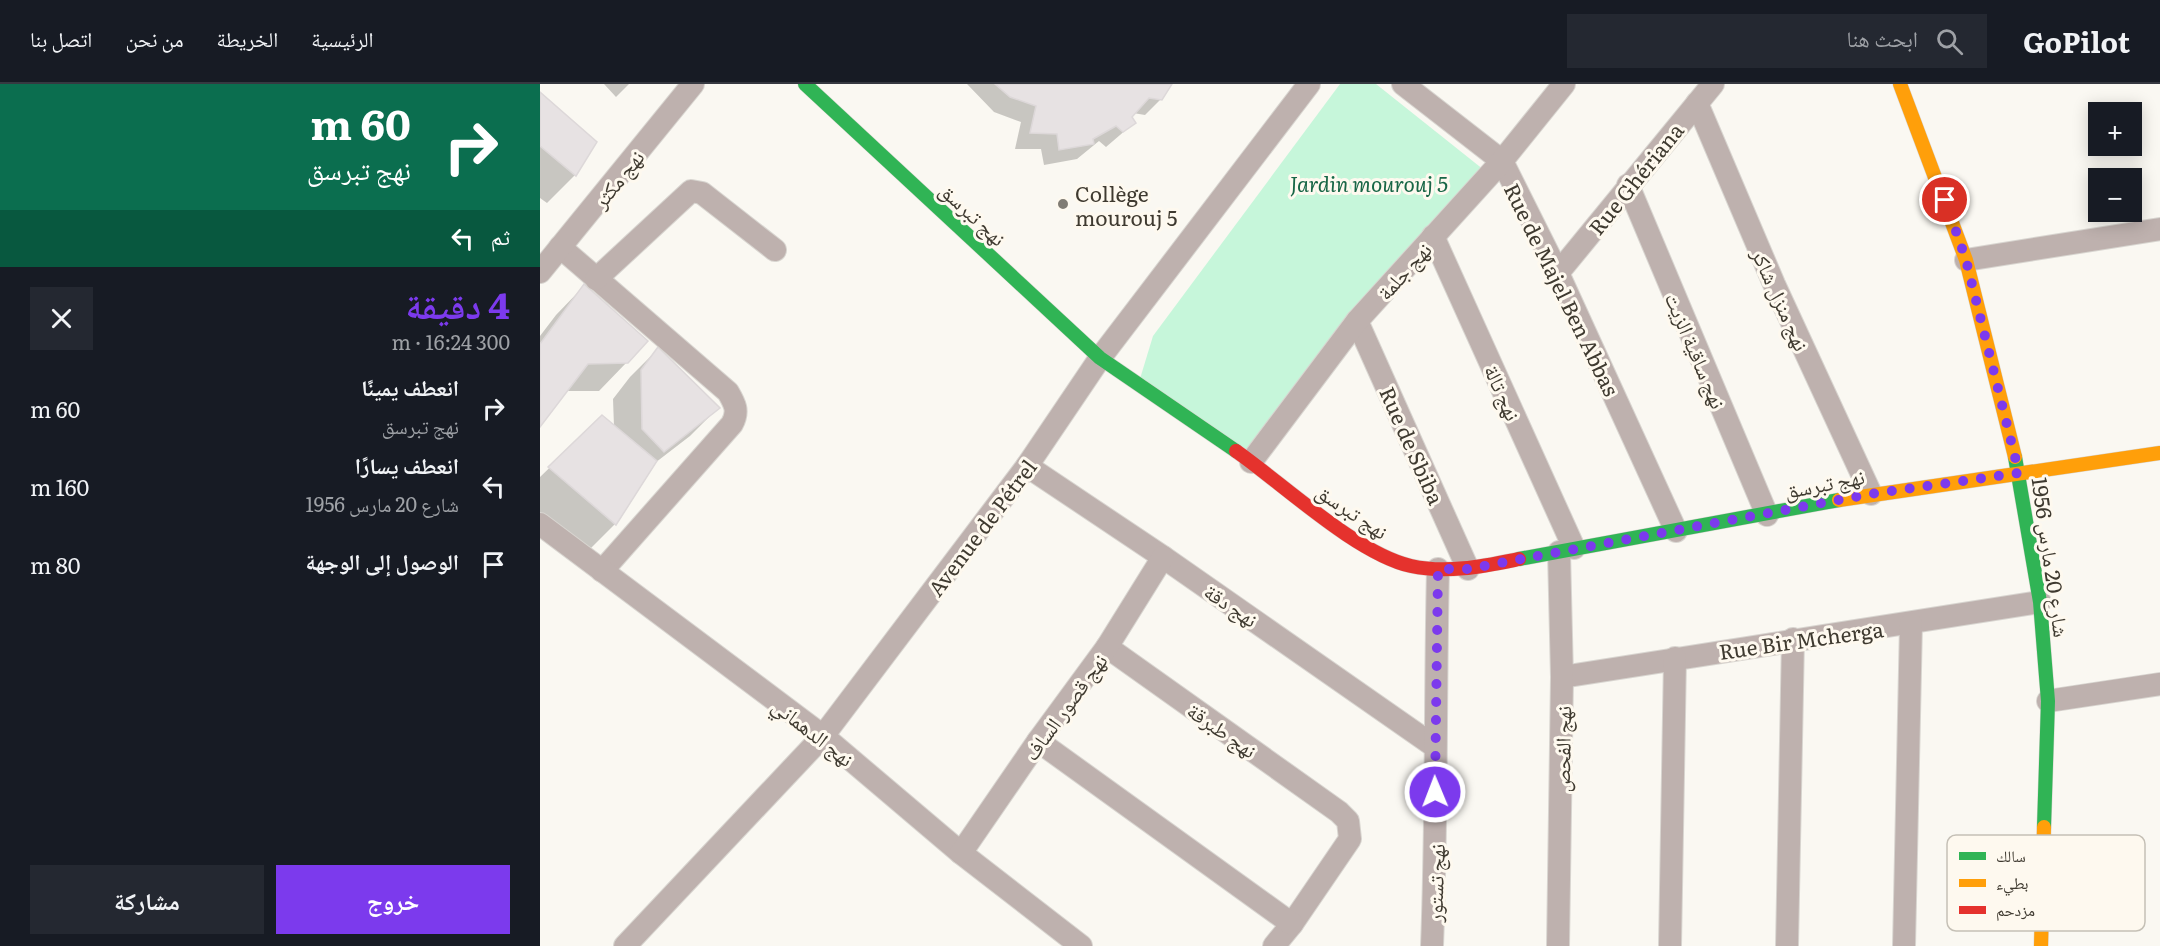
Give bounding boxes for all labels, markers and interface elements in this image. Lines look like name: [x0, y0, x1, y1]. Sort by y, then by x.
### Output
search box: [1567, 14, 1987, 68]
text: GoPilot: [2023, 20, 2130, 62]
text: ابحث هنا: [1847, 21, 1918, 54]
text: اتصل بنا: [30, 22, 92, 53]
text: من نحن: [125, 22, 183, 53]
text: الخريطة: [216, 22, 278, 53]
text: الرئيسية: [311, 22, 374, 53]
icon: search: [1933, 25, 1966, 58]
text: 60 m: [310, 91, 411, 153]
map controls: [2088, 102, 2142, 222]
button: +: [2088, 102, 2142, 156]
icon: right: [432, 108, 510, 186]
street label: Rue Ghériana: [1580, 115, 1690, 241]
street label: نهج مكثر: [583, 142, 650, 215]
text: نهج تبرسق: [307, 148, 411, 188]
park label: Jardin mourouj 5: [1290, 167, 1448, 198]
button: −: [2088, 168, 2142, 222]
street label: نهج تبرسق: [934, 174, 1014, 252]
pin: [1919, 174, 1970, 225]
place label: Collège mourouj 5: [1075, 177, 1177, 232]
street label: Rue de Majel Ben Abbas: [1498, 177, 1628, 401]
icon: arrive: [1928, 183, 1961, 216]
marker: Collège mourouj 5: [1056, 197, 1070, 211]
text: ثم: [491, 219, 510, 252]
icon: left: [446, 222, 479, 255]
street label: نهج جلمة: [1369, 234, 1437, 306]
street label: نهج منزل شاكر: [1745, 242, 1818, 355]
text: 4 دقيقة: [405, 277, 510, 330]
button: close: [30, 287, 93, 350]
street label: نهج ساقية الزيت: [1659, 287, 1735, 413]
text: 300 m · 16:24: [391, 326, 510, 356]
street label: نهج تالة: [1478, 359, 1530, 425]
text: انعطف يمينًا: [361, 370, 459, 403]
street label: Rue de Sbiba: [1373, 381, 1453, 510]
text: 60 m: [30, 392, 80, 425]
icon: right: [477, 392, 510, 425]
text: نهج تبرسق: [382, 410, 459, 440]
text: انعطف يسارًا: [355, 448, 459, 481]
street label: Avenue de Pétrel: [919, 452, 1043, 602]
street label: نهج تبرسق: [1781, 459, 1867, 505]
text: 160 m: [30, 470, 89, 503]
icon: left: [477, 470, 510, 503]
street label: نهج تبرسق: [1311, 474, 1395, 546]
street label: شارع 20 مارس 1956: [2025, 475, 2079, 639]
text: شارع 20 مارس 1956: [306, 488, 459, 518]
text: الوصول إلى الوجهة: [306, 544, 459, 577]
text: 80 m: [30, 548, 81, 581]
icon: arrive: [477, 548, 510, 581]
street label: نهج دقة: [1199, 575, 1265, 633]
street label: Rue Bir Mcherga: [1717, 612, 1886, 666]
street label: نهج قصور الساف: [1015, 646, 1113, 766]
street label: نهج الدهماني: [764, 689, 861, 775]
street label: نهج طبرقة: [1182, 694, 1264, 764]
street label: نهج الفحص: [1545, 705, 1577, 793]
position arrow: [1403, 760, 1467, 824]
legend: [1947, 835, 2145, 931]
street label: نهج تستور: [1417, 843, 1451, 924]
text: سالك: [1996, 843, 2026, 867]
button: مشاركة: [30, 865, 264, 934]
button: خروج: [276, 865, 510, 934]
text: بطيء: [1996, 870, 2028, 896]
text: مزدحم: [1996, 897, 2035, 921]

